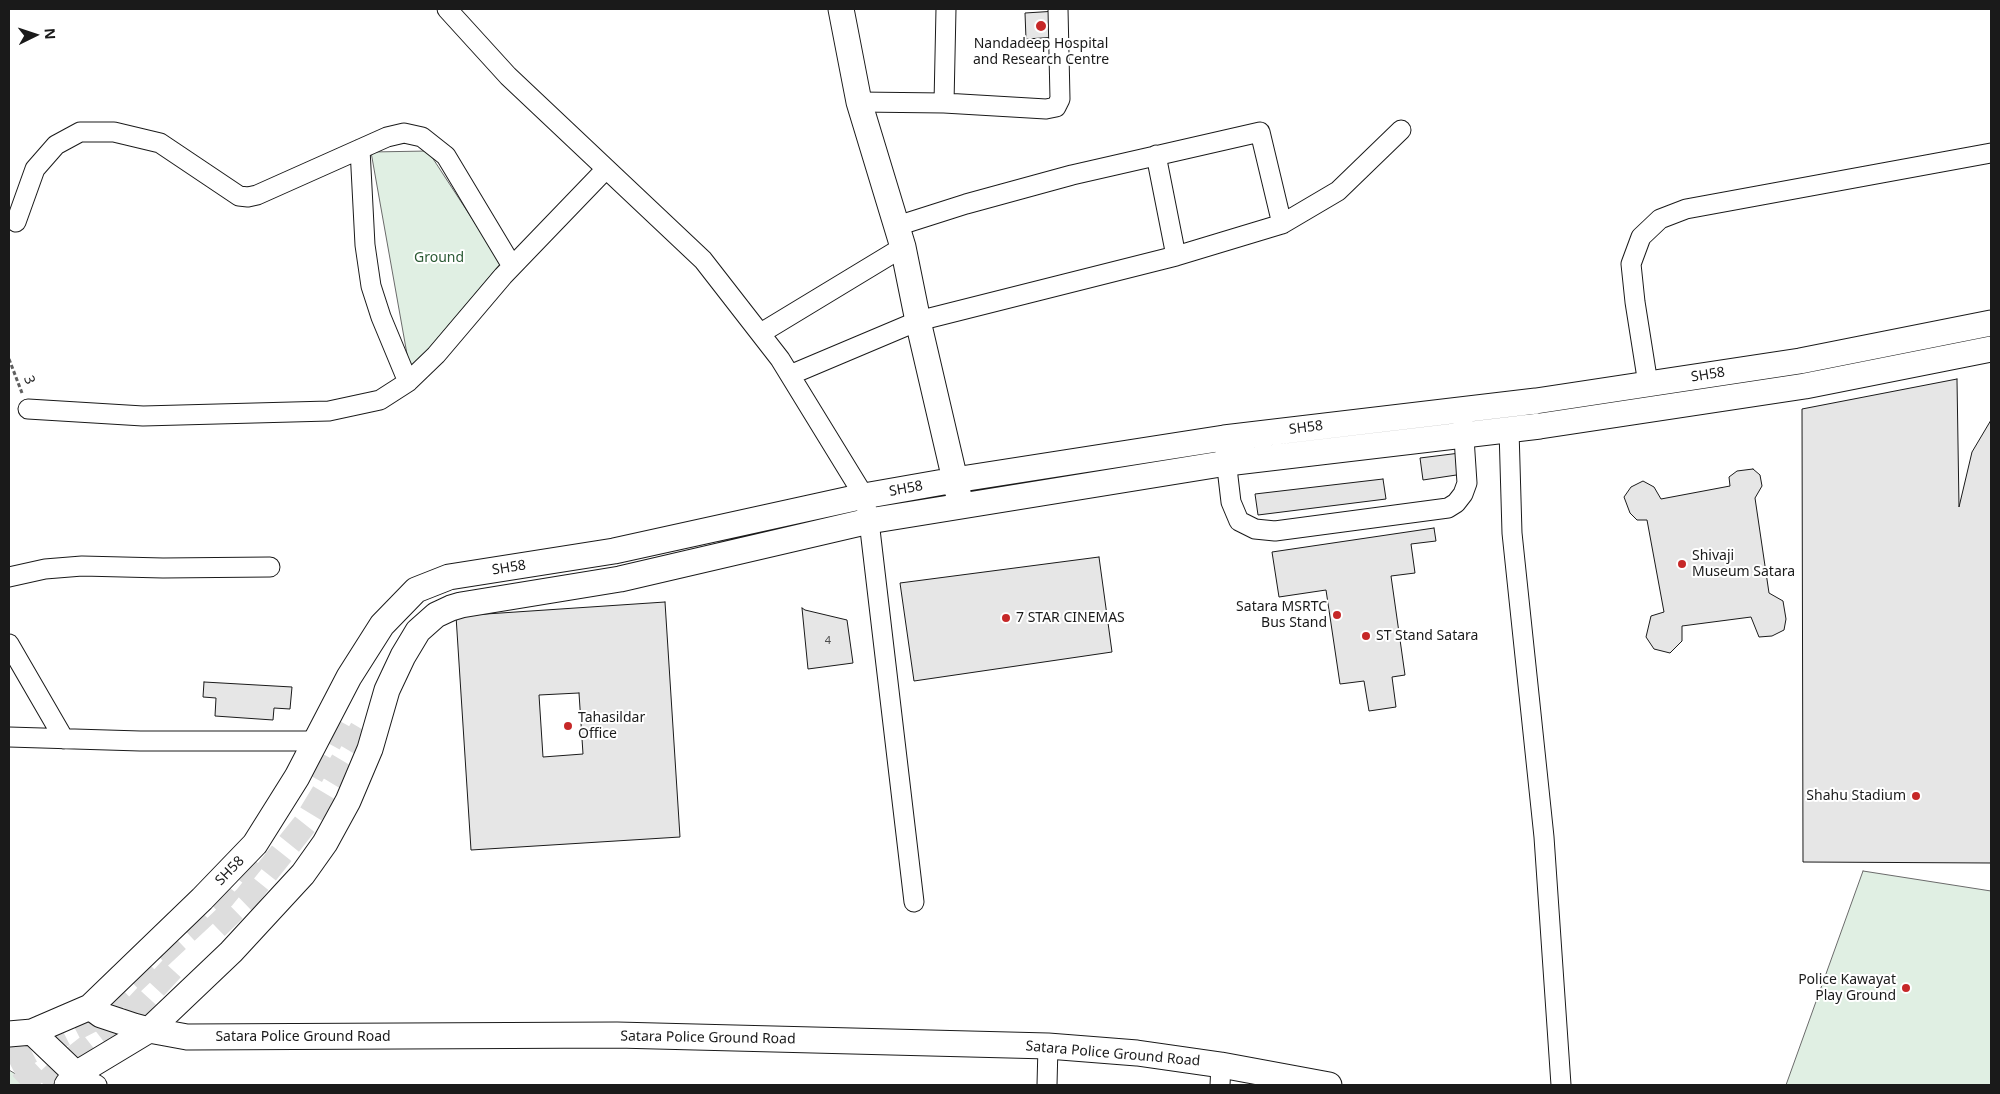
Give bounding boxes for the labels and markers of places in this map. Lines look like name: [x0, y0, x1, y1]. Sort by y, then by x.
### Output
marker: Nandadeep Hospital and Research Centre: [1034, 19, 1048, 33]
place label: Nandadeep Hospital and Research Centre: [973, 36, 1109, 68]
place label: Shivaji Museum Satara: [1692, 548, 1795, 580]
marker: Shivaji Museum Satara: [1676, 558, 1688, 570]
place label: Satara MSRTC Bus Stand: [1236, 599, 1327, 632]
marker: Satara MSRTC Bus Stand: [1331, 609, 1343, 621]
place label: 7 STAR CINEMAS: [1016, 610, 1125, 626]
marker: 7 STAR CINEMAS: [1000, 612, 1012, 624]
place label: ST Stand Satara: [1376, 628, 1478, 644]
marker: ST Stand Satara: [1360, 630, 1372, 642]
place label: Tahasildar Office: [578, 710, 645, 742]
marker: Tahasildar Office: [562, 720, 574, 732]
place label: Shahu Stadium: [1806, 788, 1906, 804]
marker: Shahu Stadium: [1910, 790, 1922, 802]
place label: Police Kawayat Play Ground: [1798, 972, 1896, 1004]
marker: Police Kawayat Play Ground: [1900, 982, 1912, 994]

